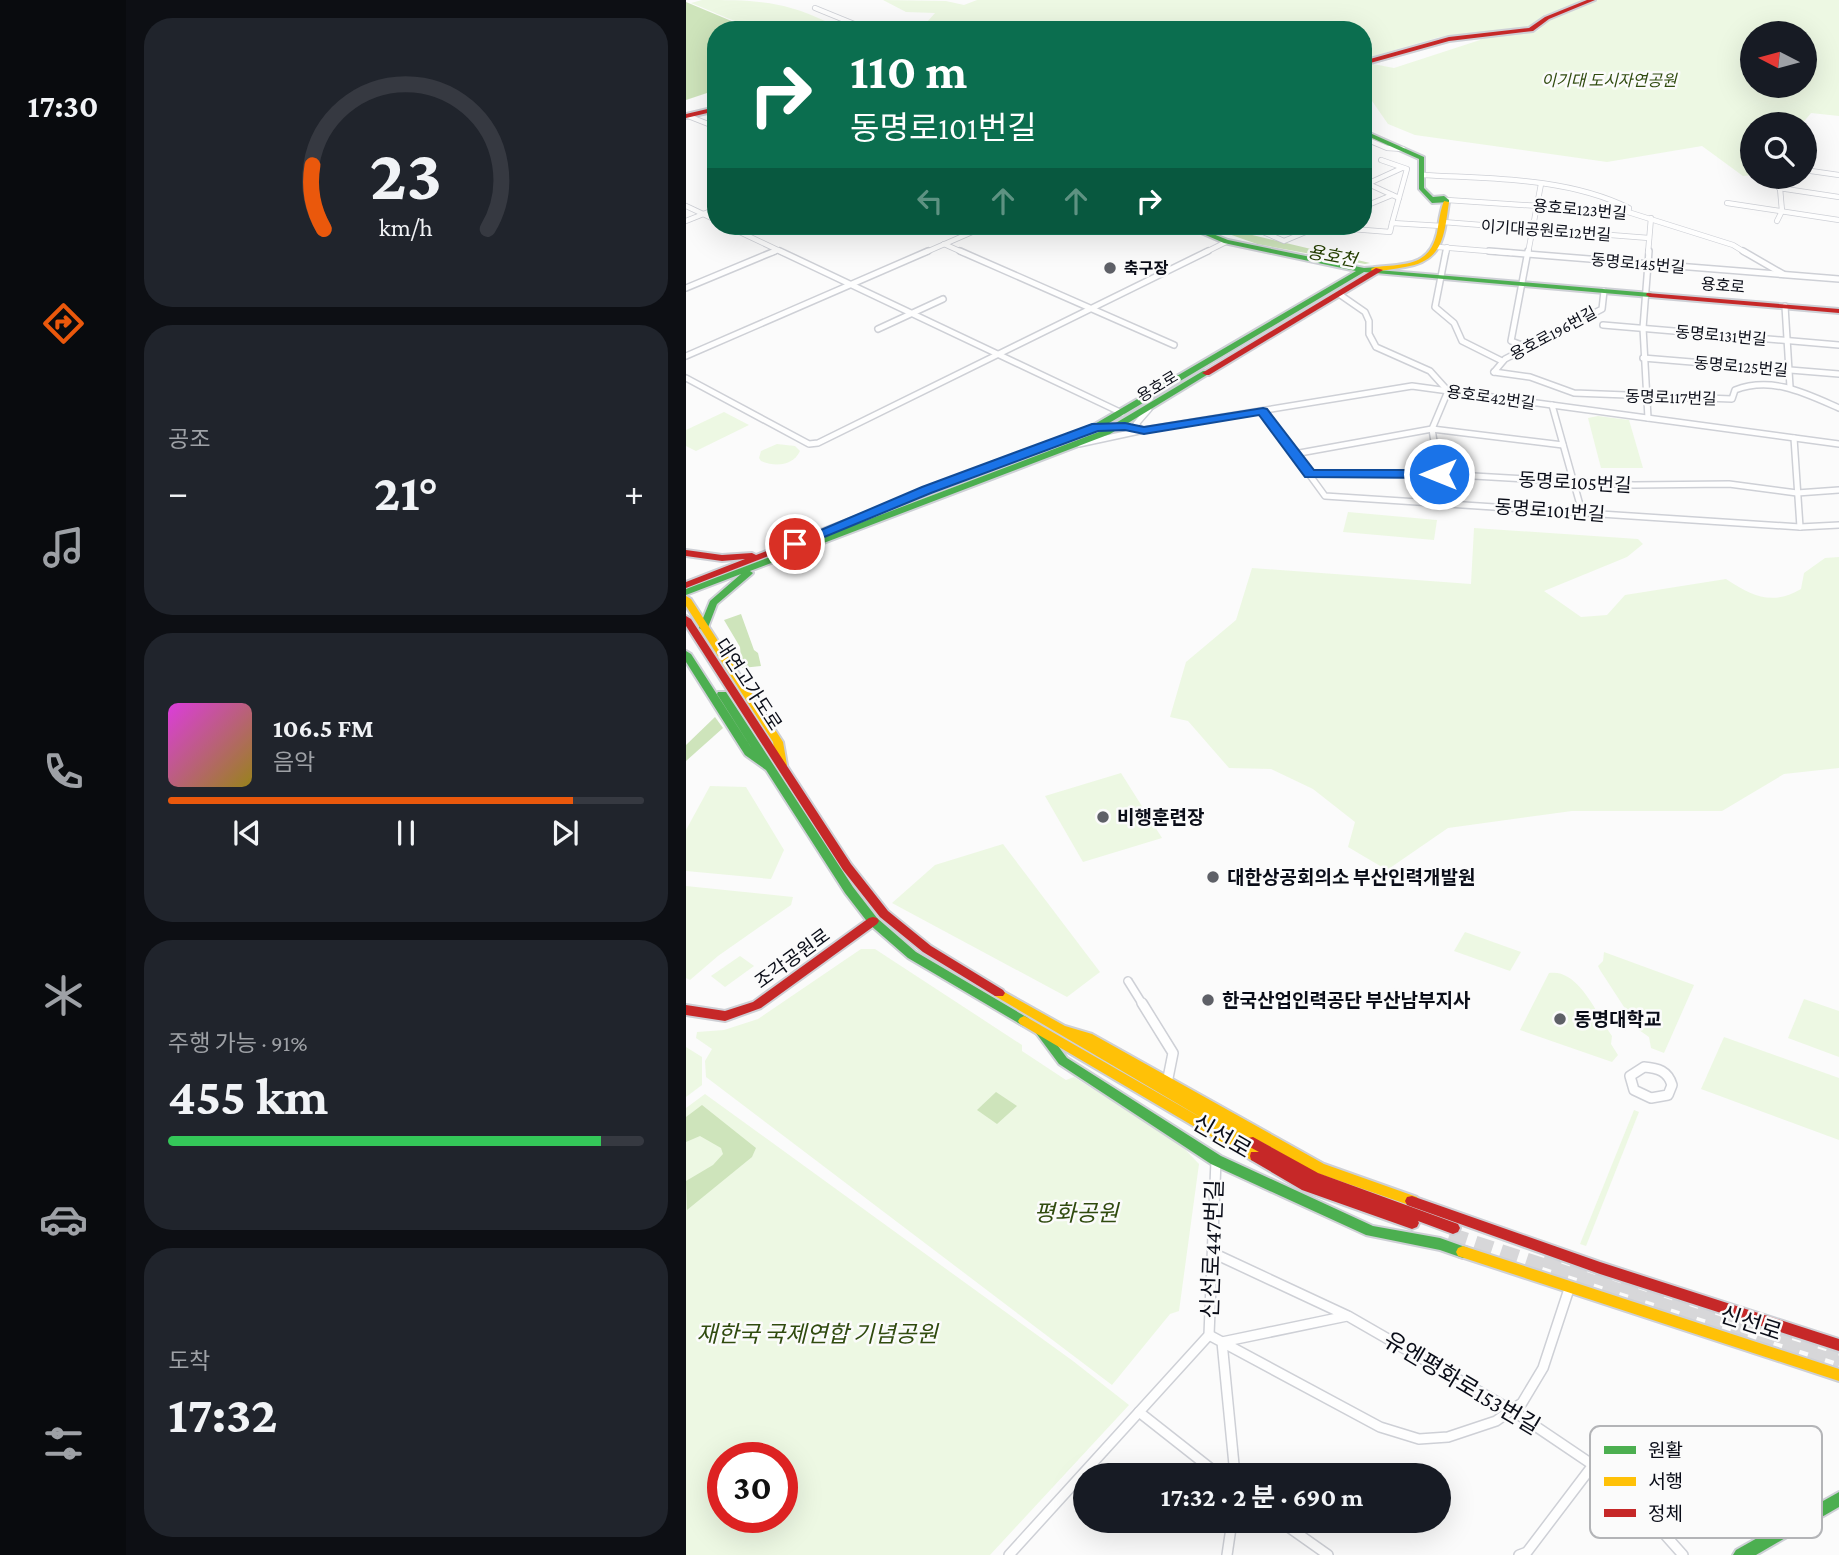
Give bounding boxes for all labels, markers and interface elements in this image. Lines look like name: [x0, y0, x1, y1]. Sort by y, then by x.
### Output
north arrow: [1740, 21, 1816, 98]
map controls: [1740, 21, 1817, 189]
text: 110 m: [850, 44, 967, 99]
icon: right: [735, 49, 826, 140]
park label: 이기대 도시자연공원: [1541, 72, 1678, 89]
text: 17:30: [28, 88, 98, 124]
text: 동명로101번길: [850, 110, 1037, 146]
button: search: [1740, 112, 1817, 189]
text: 23: [370, 134, 442, 215]
icon: left: [911, 182, 949, 220]
icon: ahead: [984, 182, 1022, 220]
icon: ahead: [1057, 182, 1095, 220]
icon: right: [1130, 182, 1168, 220]
street label: 용호로123번길: [1532, 197, 1628, 222]
text: km/h: [379, 214, 433, 241]
street label: 이기대공원로12번길: [1480, 217, 1612, 244]
water label: 용호천: [1306, 241, 1361, 271]
street label: 동명로145번길: [1590, 251, 1686, 276]
marker: 축구장: [1102, 260, 1118, 276]
place label: 축구장: [1124, 260, 1168, 277]
street label: 용호로: [1700, 275, 1746, 296]
icon: directions: [39, 299, 88, 348]
street label: 용호로196번길: [1507, 304, 1599, 363]
street label: 동명로131번길: [1674, 323, 1767, 348]
street label: 동명로125번길: [1693, 354, 1789, 379]
street label: 용호로: [1134, 368, 1181, 405]
street label: 용호로42번길: [1446, 383, 1536, 412]
street label: 동명로117번길: [1625, 387, 1717, 408]
text: 공조: [168, 426, 210, 452]
position arrow: [1402, 437, 1476, 511]
text: 21°: [374, 463, 438, 521]
street label: 동명로105번길: [1518, 469, 1632, 496]
text: −: [168, 471, 188, 513]
text: +: [624, 471, 644, 513]
street label: 동명로101번길: [1494, 496, 1606, 525]
pin: [765, 514, 825, 574]
icon: music: [39, 523, 88, 572]
icon: arrive: [776, 525, 814, 563]
street label: 대연고가도로: [711, 635, 786, 734]
text: 106.5 FM: [273, 714, 374, 743]
icon: phone: [39, 747, 88, 796]
text: 음악: [273, 749, 315, 775]
place label: 비행훈련장: [1117, 807, 1204, 828]
marker: 비행훈련장: [1095, 809, 1111, 825]
icon: previous: [228, 814, 266, 852]
icon: pause: [387, 814, 425, 852]
icon: next: [546, 814, 584, 852]
place label: 대한상공회의소 부산인력개발원: [1227, 867, 1475, 888]
marker: 대한상공회의소 부산인력개발원: [1205, 869, 1221, 885]
street label: 조각공원로: [751, 924, 834, 993]
icon: climate: [39, 971, 88, 1020]
place label: 한국산업인력공단 부산남부지사: [1222, 990, 1471, 1011]
marker: 한국산업인력공단 부산남부지사: [1200, 992, 1216, 1008]
place label: 동명대학교: [1574, 1009, 1661, 1030]
marker: 동명대학교: [1552, 1011, 1568, 1027]
text: 주행 가능 · 91%: [168, 1030, 307, 1056]
text: 455 km: [168, 1067, 328, 1125]
street label: 신선로: [1188, 1109, 1256, 1163]
street label: 신선로447번길: [1197, 1179, 1227, 1319]
icon: car: [39, 1195, 88, 1244]
park label: 평화공원: [1034, 1200, 1120, 1226]
street label: 신선로: [1717, 1301, 1785, 1345]
park label: 재한국 국제연합 기념공원: [696, 1321, 940, 1347]
street label: 유엔평화로153번길: [1379, 1326, 1545, 1440]
text: 도착: [168, 1348, 210, 1374]
text: 17:32: [168, 1385, 278, 1443]
icon: filters: [39, 1419, 88, 1468]
legend: [1590, 1426, 1822, 1538]
text: 원활: [1648, 1440, 1683, 1461]
speed limit sign: 30: [707, 1442, 798, 1533]
text: 서행: [1648, 1471, 1683, 1492]
text: 17:32 · 2 분 · 690 m: [1161, 1483, 1363, 1512]
text: 정체: [1648, 1503, 1683, 1524]

